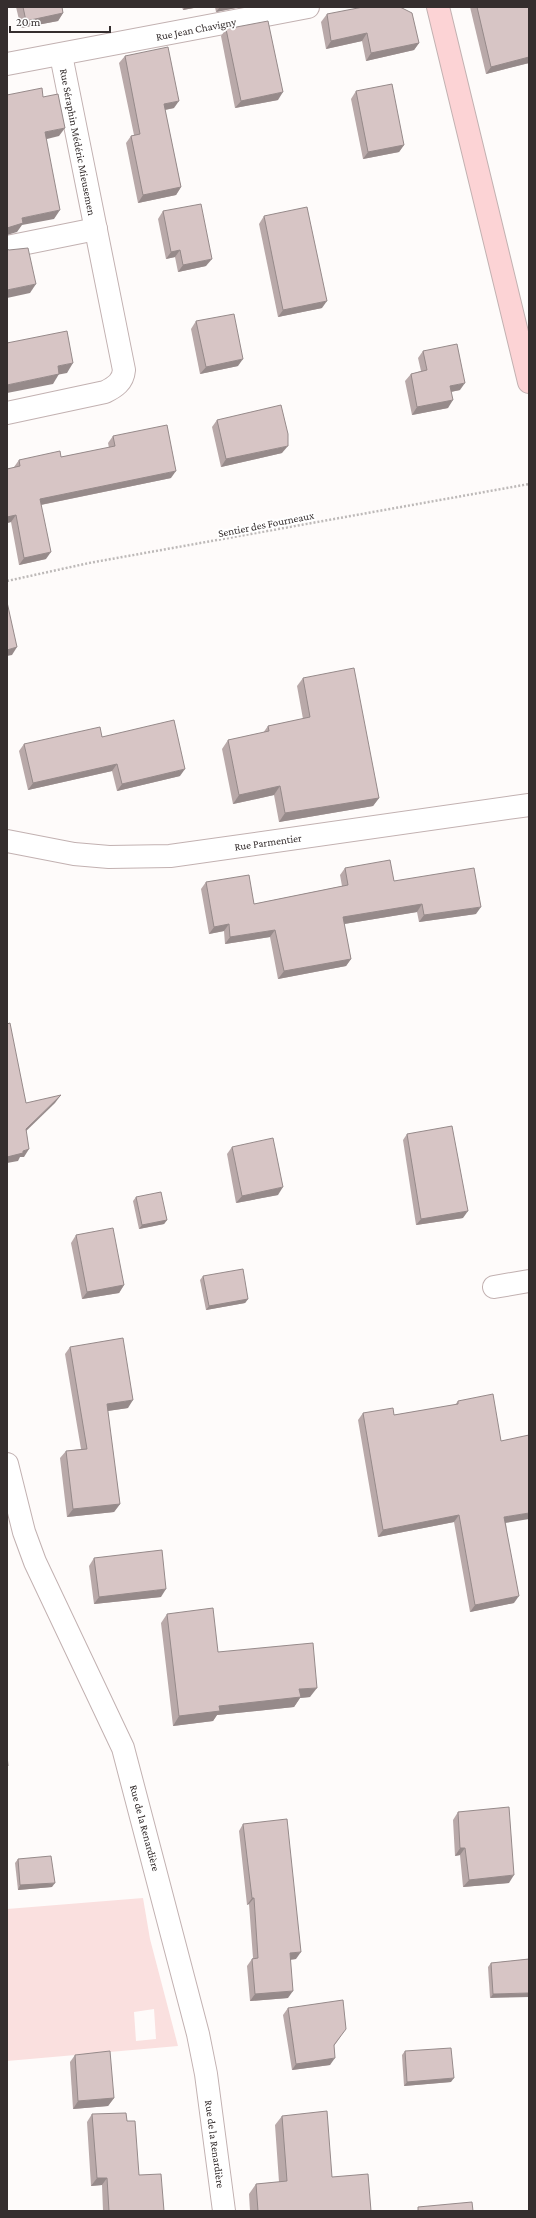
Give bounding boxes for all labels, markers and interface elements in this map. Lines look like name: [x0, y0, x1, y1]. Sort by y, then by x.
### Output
scale bar: [10, 8, 110, 34]
text: 20 m: [16, 15, 41, 29]
street label: Rue Jean Chavigny: [155, 15, 238, 44]
street label: Rue Séraphin Médéric Mieusemen: [57, 68, 98, 217]
street label: Sentier des Fourneaux: [217, 509, 315, 539]
street label: Rue Parmentier: [234, 831, 303, 853]
street label: Rue de la Renardière: [128, 1784, 162, 1873]
street label: Rue de la Renardière: [203, 2099, 227, 2189]

